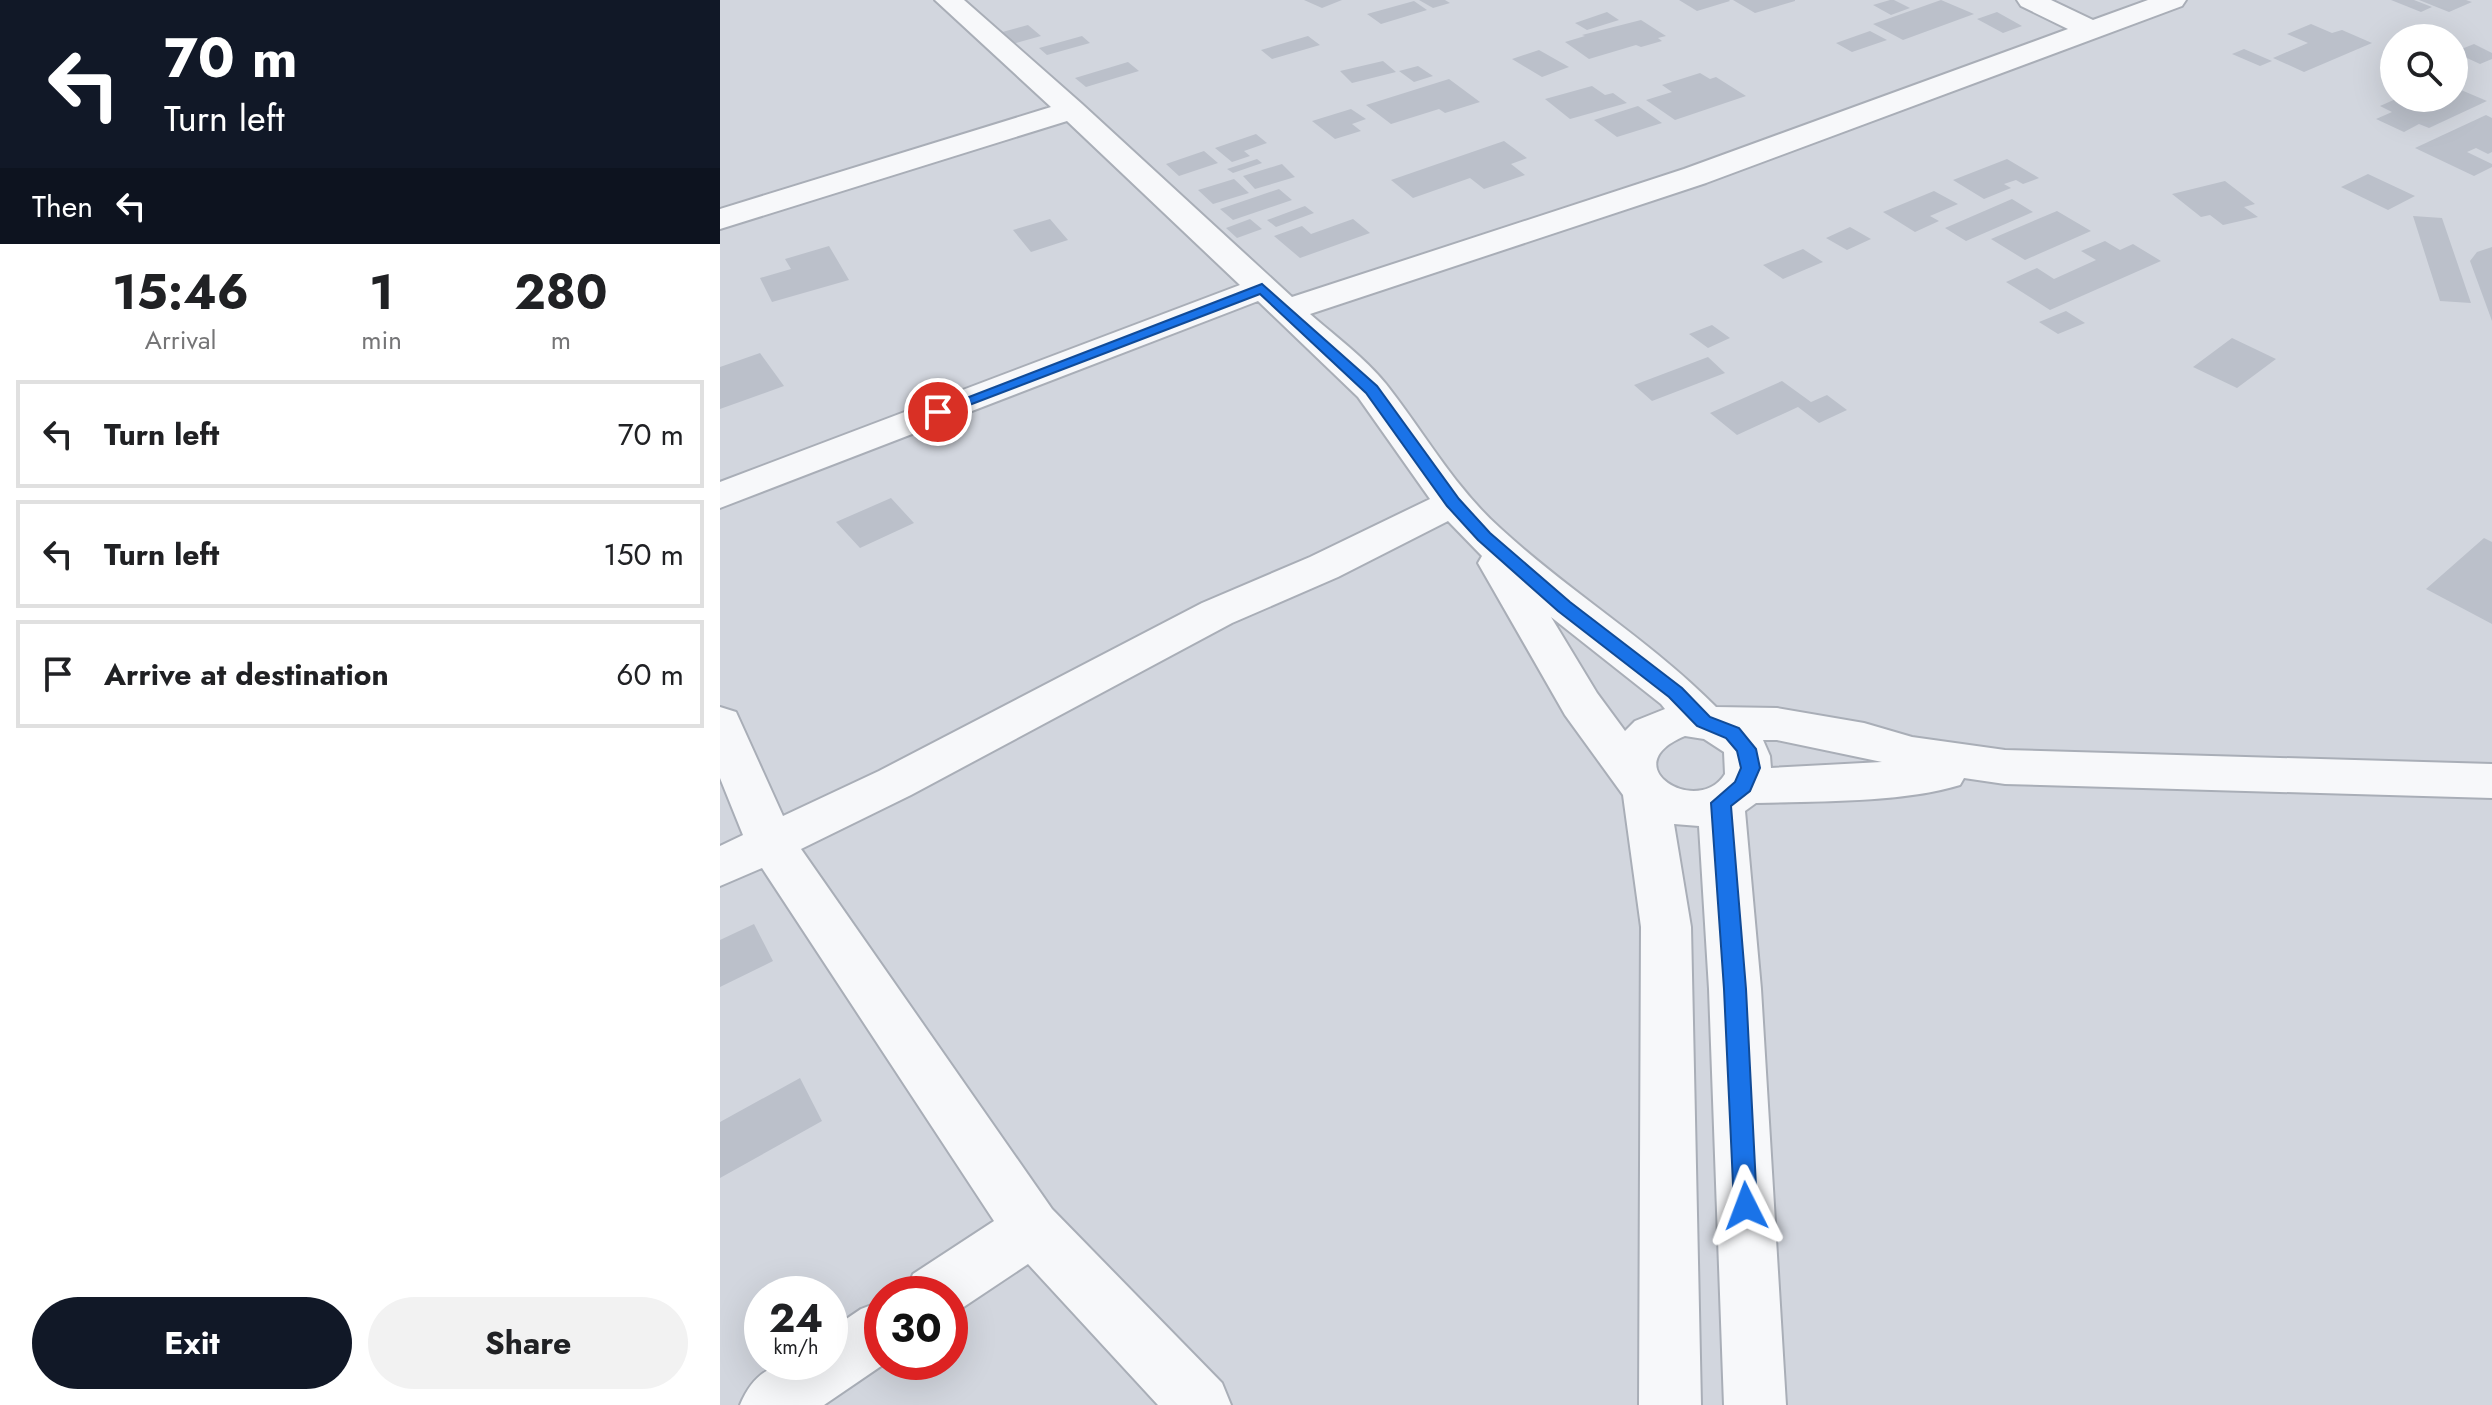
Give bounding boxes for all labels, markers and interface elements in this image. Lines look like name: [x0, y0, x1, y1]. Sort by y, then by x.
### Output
text: 70 m: [164, 17, 298, 98]
map controls: [2380, 24, 2468, 112]
button: search: [2380, 24, 2468, 112]
icon: left: [32, 32, 136, 136]
text: Turn left: [164, 92, 285, 144]
icon: left: [109, 184, 153, 228]
text: Then: [32, 185, 93, 228]
text: 15:46: [112, 258, 249, 327]
text: 1: [369, 258, 394, 327]
text: 280: [514, 258, 608, 327]
text: Arrival: [145, 321, 216, 359]
text: min: [361, 321, 402, 359]
text: m: [551, 321, 571, 359]
pin: [904, 378, 972, 446]
icon: arrive: [916, 390, 960, 434]
icon: left: [36, 412, 80, 456]
text: Turn left: [104, 413, 219, 456]
text: 70 m: [618, 413, 684, 456]
icon: left: [36, 532, 80, 576]
text: Turn left: [104, 533, 219, 576]
text: 150 m: [603, 533, 684, 576]
icon: arrive: [36, 652, 80, 696]
text: Arrive at destination: [104, 653, 389, 696]
text: 60 m: [616, 653, 684, 696]
position arrow: [1704, 1164, 1788, 1248]
speed limit sign: 30: [864, 1276, 968, 1380]
text: 24: [769, 1289, 823, 1347]
button: Exit: [32, 1297, 352, 1389]
button: Share: [368, 1297, 688, 1389]
text: km/h: [773, 1333, 819, 1362]

